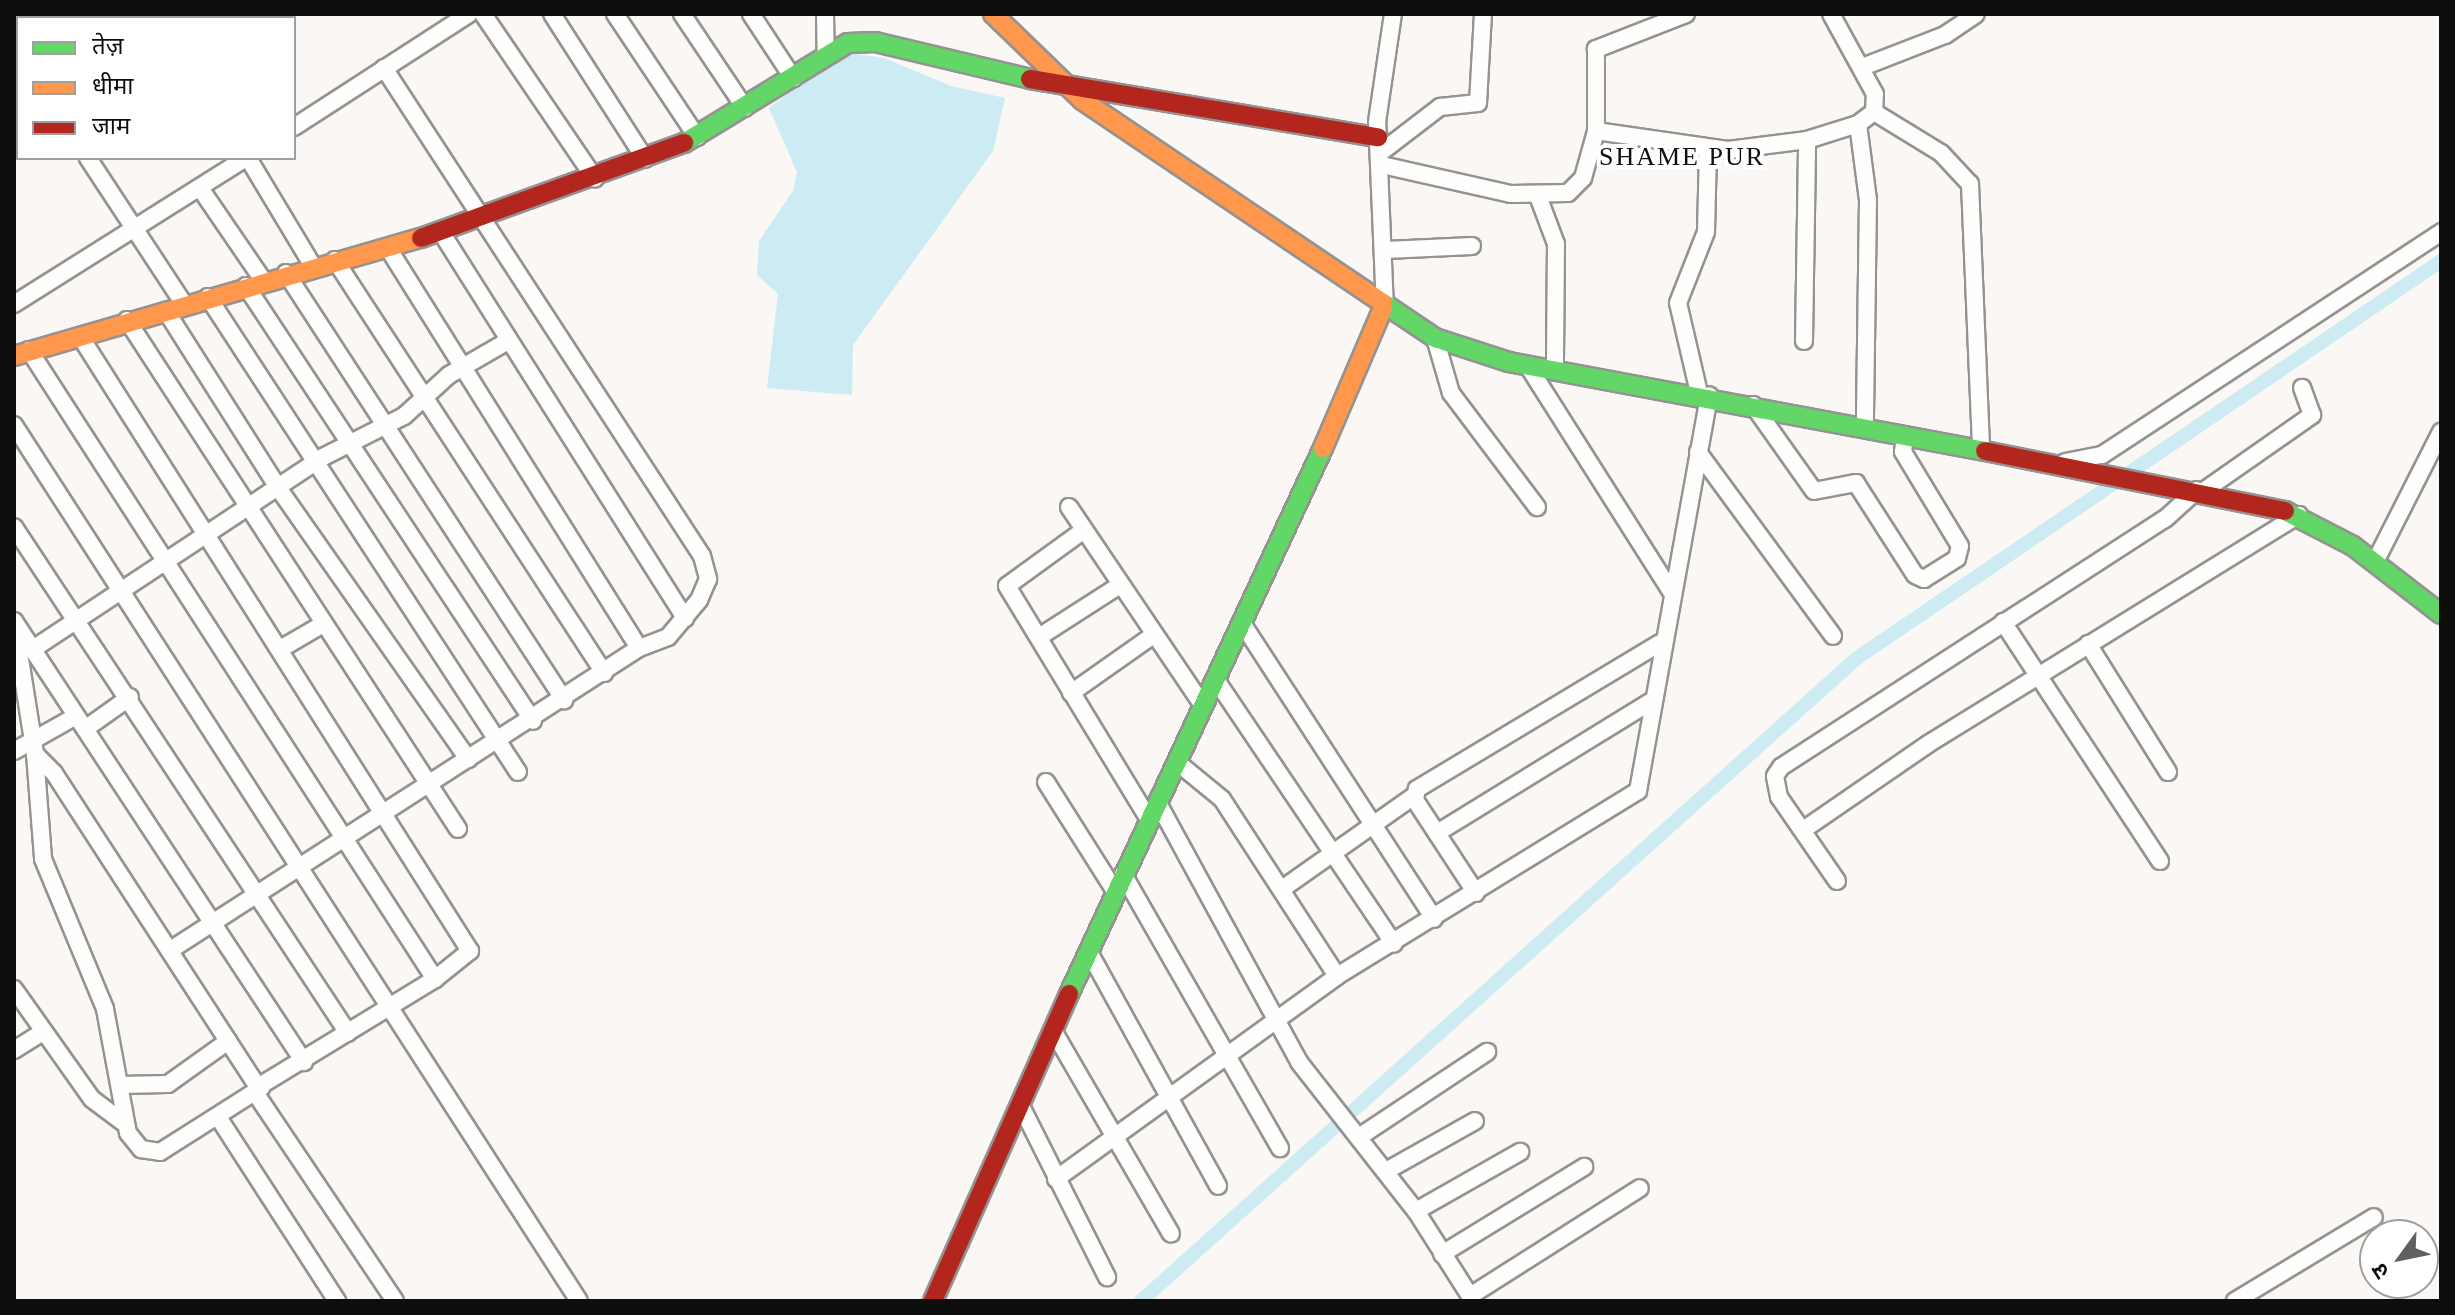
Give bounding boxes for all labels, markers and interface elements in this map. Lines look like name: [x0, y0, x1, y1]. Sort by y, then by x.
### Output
legend: [16, 16, 296, 160]
text: तेज़: [92, 33, 124, 59]
text: धीमा: [92, 73, 134, 99]
text: जाम: [92, 113, 130, 139]
district label: SHAME PUR: [1599, 141, 1765, 173]
north arrow: [2359, 1219, 2439, 1299]
text: उ: [2366, 1259, 2394, 1283]

